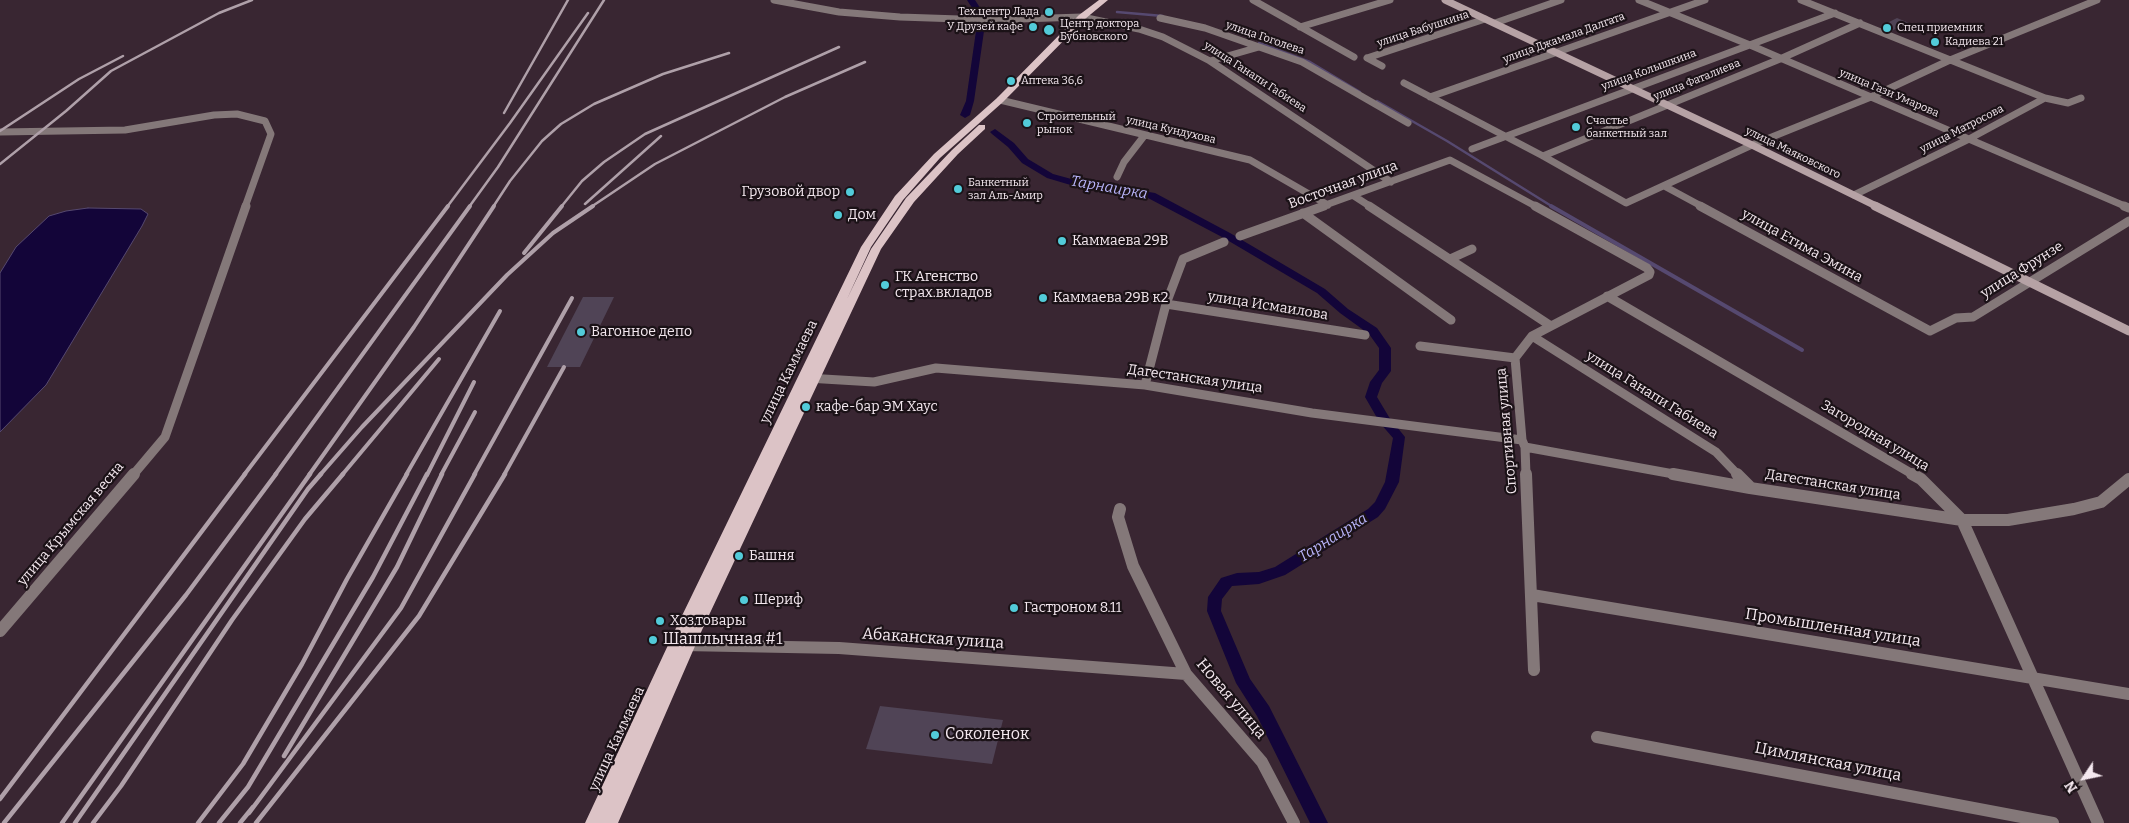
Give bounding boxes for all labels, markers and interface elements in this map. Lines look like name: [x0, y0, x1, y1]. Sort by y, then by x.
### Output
place label: Тех.центр Лада: [958, 5, 1039, 19]
marker: Тех.центр Лада: [1043, 6, 1055, 18]
street label: улица Бабушкина: [1375, 8, 1471, 50]
street label: улица Джамала Далгата: [1501, 10, 1627, 66]
place label: Центр доктора Бубновского: [1060, 17, 1139, 43]
street label: улица Гоголева: [1224, 18, 1306, 58]
place label: У Друзей кафе: [947, 20, 1023, 34]
marker: У Друзей кафе: [1027, 21, 1039, 33]
place label: Спец приемник: [1897, 21, 1983, 35]
marker: Спец приемник: [1881, 22, 1893, 34]
marker: Центр доктора Бубновского: [1042, 23, 1056, 37]
place label: Кадиева 21: [1945, 35, 2003, 49]
marker: Кадиева 21: [1929, 36, 1941, 48]
street label: улица Ганапи Габиева: [1201, 39, 1309, 115]
street label: улица Колышкина: [1600, 47, 1698, 93]
street label: улица Фаталиева: [1652, 57, 1742, 103]
street label: улица Гази Умарова: [1837, 66, 1941, 120]
place label: Аптека 36,6: [1021, 74, 1083, 88]
marker: Аптека 36,6: [1005, 75, 1017, 87]
street label: улица Матросова: [1918, 102, 2006, 156]
place label: Строительный рынок: [1037, 110, 1116, 136]
street label: улица Кундухова: [1125, 113, 1217, 147]
place label: Счастье банкетный зал: [1586, 114, 1667, 140]
marker: Строительный рынок: [1021, 117, 1033, 129]
marker: Счастье банкетный зал: [1570, 121, 1582, 133]
street label: улица Маяковского: [1743, 124, 1843, 182]
street label: Восточная улица: [1286, 157, 1400, 213]
water label: Тарнаирка: [1069, 172, 1149, 204]
place label: Банкетный зал Аль-Амир: [968, 176, 1043, 202]
marker: Банкетный зал Аль-Амир: [952, 183, 964, 195]
place label: Грузовой двор: [742, 184, 840, 200]
marker: Грузовой двор: [844, 186, 856, 198]
street label: улица Етима Эмина: [1739, 206, 1865, 286]
place label: Дом: [848, 207, 876, 223]
marker: Дом: [832, 209, 844, 221]
place label: Каммаева 29В: [1072, 233, 1169, 249]
marker: Каммаева 29В: [1056, 235, 1068, 247]
street label: улица Фрунзе: [1978, 238, 2066, 302]
place label: ГК Агенство страх.вкладов: [895, 269, 992, 302]
marker: ГК Агенство страх.вкладов: [879, 279, 891, 291]
street label: улица Исмаилова: [1207, 288, 1329, 324]
place label: Каммаева 29В к2: [1053, 290, 1168, 306]
marker: Каммаева 29В к2: [1037, 292, 1049, 304]
street label: улица Каммаева: [757, 318, 821, 426]
place label: Вагонное депо: [591, 324, 692, 340]
marker: Вагонное депо: [575, 326, 587, 338]
street label: улица Ганапи Габиева: [1583, 348, 1721, 442]
street label: Дагестанская улица: [1126, 361, 1264, 397]
street label: Спортивная улица: [1493, 367, 1521, 495]
street label: Загородная улица: [1818, 397, 1932, 475]
place label: кафе-бар ЭМ Хаус: [816, 399, 938, 415]
marker: кафе-бар ЭМ Хаус: [800, 401, 812, 413]
street label: улица Крымская весна: [14, 459, 128, 589]
street label: Дагестанская улица: [1764, 466, 1902, 504]
water label: Тарнаирка: [1295, 510, 1371, 566]
place label: Башня: [749, 548, 794, 564]
marker: Башня: [733, 550, 745, 562]
place label: Шериф: [754, 592, 803, 608]
marker: Шериф: [738, 594, 750, 606]
place label: Гастроном 8.11: [1024, 600, 1121, 616]
marker: Гастроном 8.11: [1008, 602, 1020, 614]
street label: Промышленная улица: [1744, 605, 1922, 651]
place label: Хоз.товары: [670, 613, 746, 629]
marker: Хоз.товары: [654, 615, 666, 627]
street label: Абаканская улица: [861, 624, 1005, 654]
place label: Шашлычная #1: [663, 630, 782, 650]
marker: Шашлычная #1: [647, 634, 659, 646]
street label: Новая улица: [1192, 655, 1270, 743]
street label: улица Каммаева: [585, 684, 649, 794]
place label: Соколенок: [945, 725, 1029, 745]
marker: Соколенок: [929, 729, 941, 741]
street label: Цимлянская улица: [1753, 738, 1903, 786]
north arrow: [2059, 753, 2109, 803]
text: N: [2061, 777, 2081, 796]

